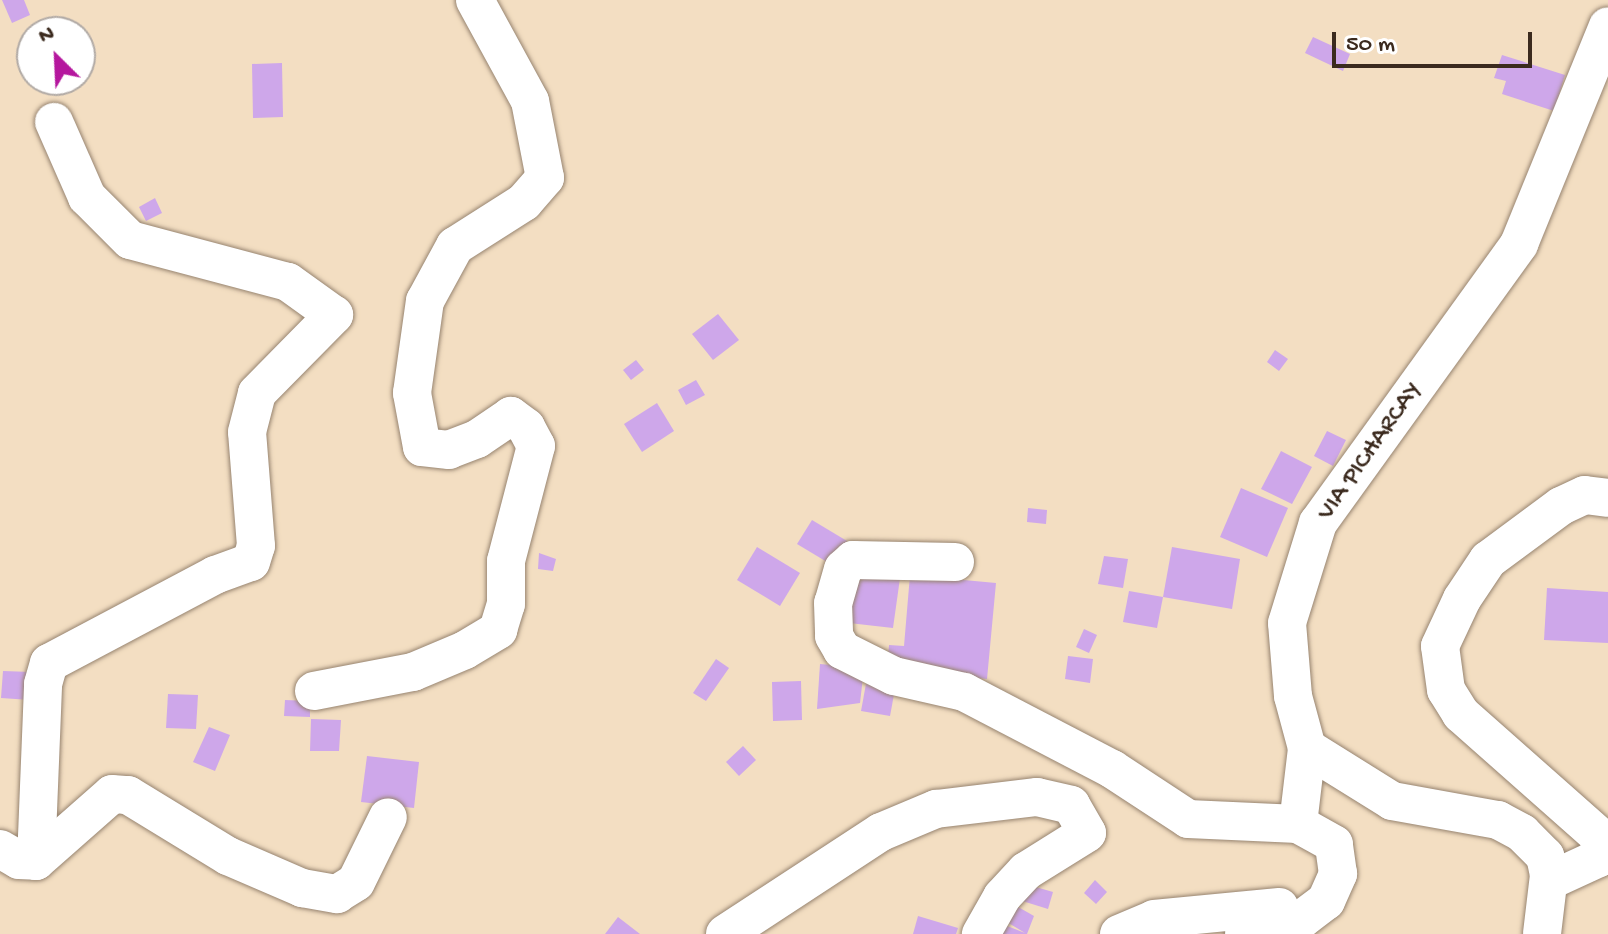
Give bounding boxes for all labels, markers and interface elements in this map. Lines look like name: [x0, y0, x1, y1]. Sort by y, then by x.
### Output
north arrow: [16, 16, 96, 96]
scale bar: [1336, 16, 1536, 66]
text: N: [35, 21, 59, 51]
text: 50 m: [1346, 31, 1395, 60]
street label: VIA PICHARCAY: [1312, 377, 1430, 527]

